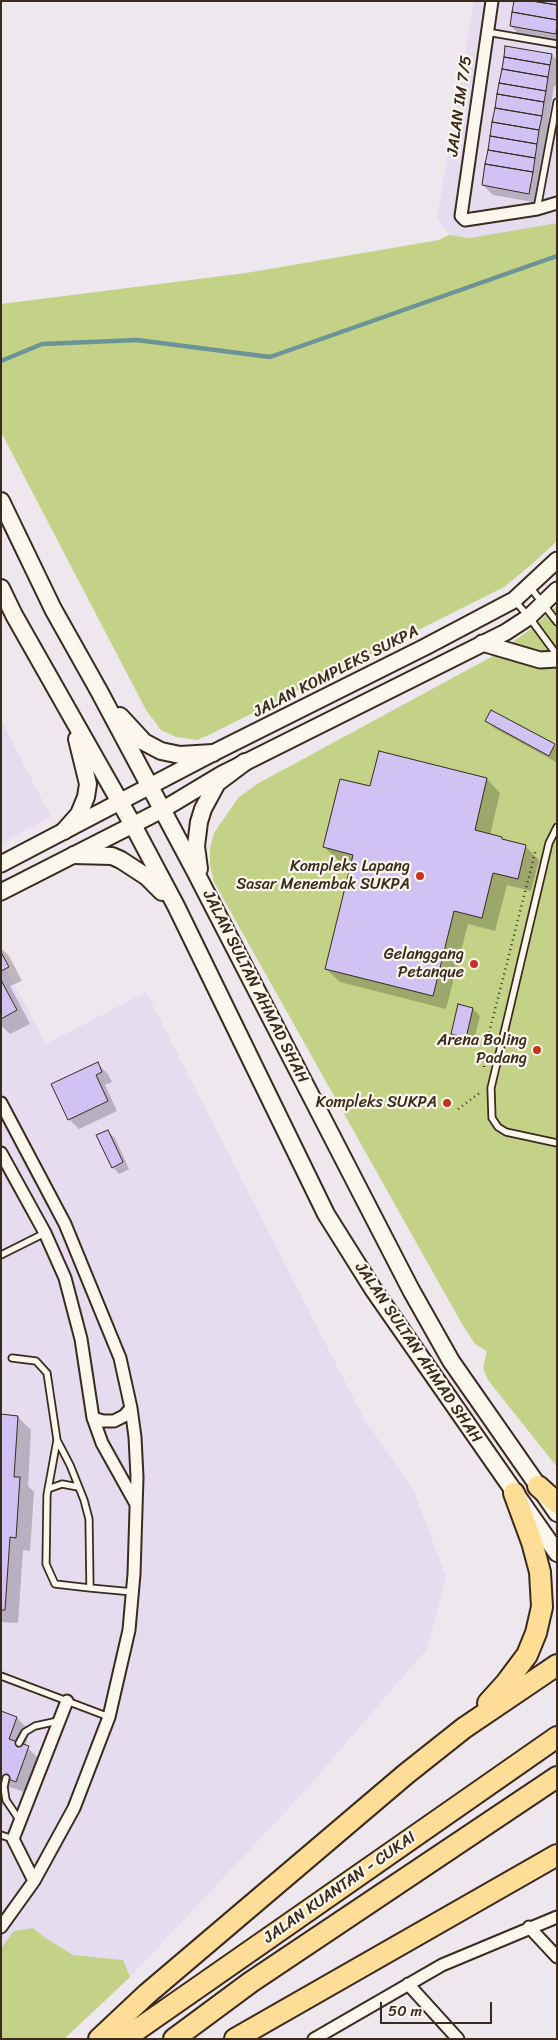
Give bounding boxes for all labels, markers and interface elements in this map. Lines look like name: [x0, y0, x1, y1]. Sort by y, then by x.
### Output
street label: JALAN IM 7/5: [443, 54, 477, 158]
street label: JALAN KOMPLEKS SUKPA: [250, 622, 422, 722]
place label: Kompleks Lapang Sasar Menembak SUKPA: [236, 857, 410, 895]
marker: Kompleks Lapang Sasar Menembak SUKPA: [414, 870, 426, 882]
street label: JALAN SULTAN AHMAD SHAH: [198, 887, 312, 1087]
place label: Gelanggang Petanque: [384, 945, 464, 983]
marker: Gelanggang Petanque: [468, 958, 480, 970]
place label: Arena Boling Padang: [437, 1031, 527, 1069]
marker: Arena Boling Padang: [531, 1044, 543, 1056]
place label: Kompleks SUKPA: [316, 1093, 437, 1113]
marker: Kompleks SUKPA: [441, 1097, 453, 1109]
street label: JALAN SULTAN AHMAD SHAH: [350, 1259, 486, 1447]
street label: JALAN KUANTAN - CUKAI: [260, 1828, 420, 1948]
scale bar: [383, 1992, 496, 2024]
text: 50 m: [388, 1998, 422, 2024]

